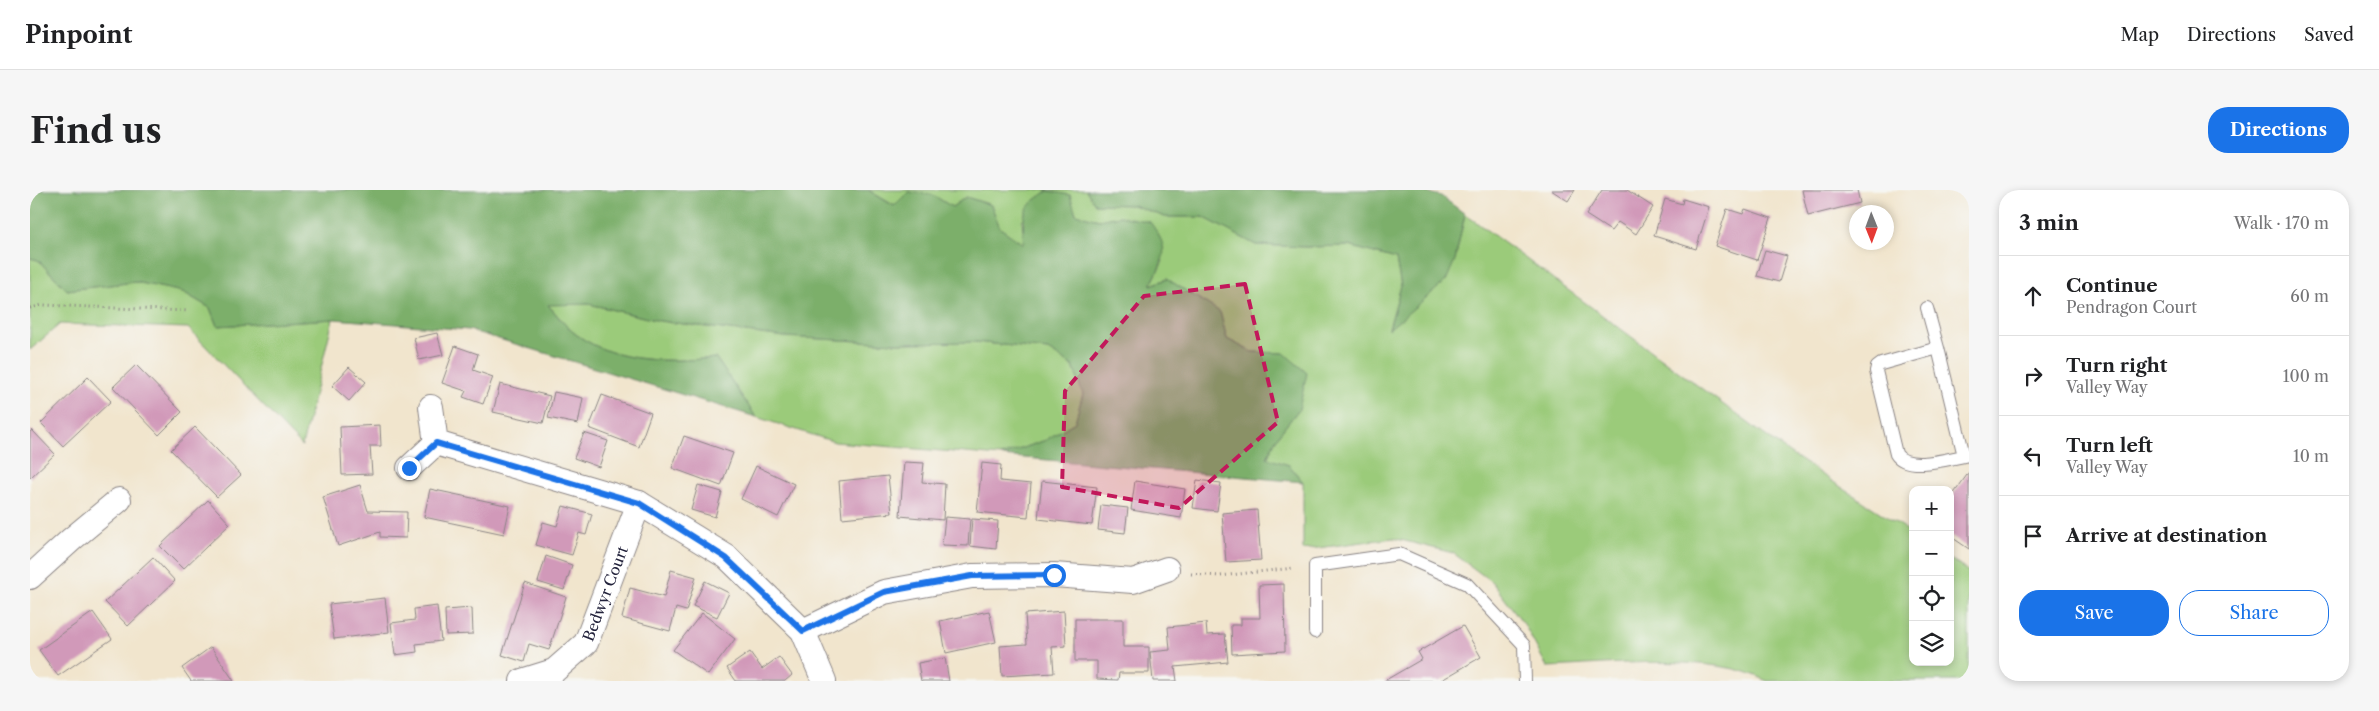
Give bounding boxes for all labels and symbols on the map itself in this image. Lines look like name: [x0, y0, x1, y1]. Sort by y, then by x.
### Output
north arrow: [1849, 205, 1894, 250]
route end: [398, 457, 421, 480]
street label: Bedwyr Court: [578, 543, 632, 644]
route start: [1043, 564, 1066, 587]

